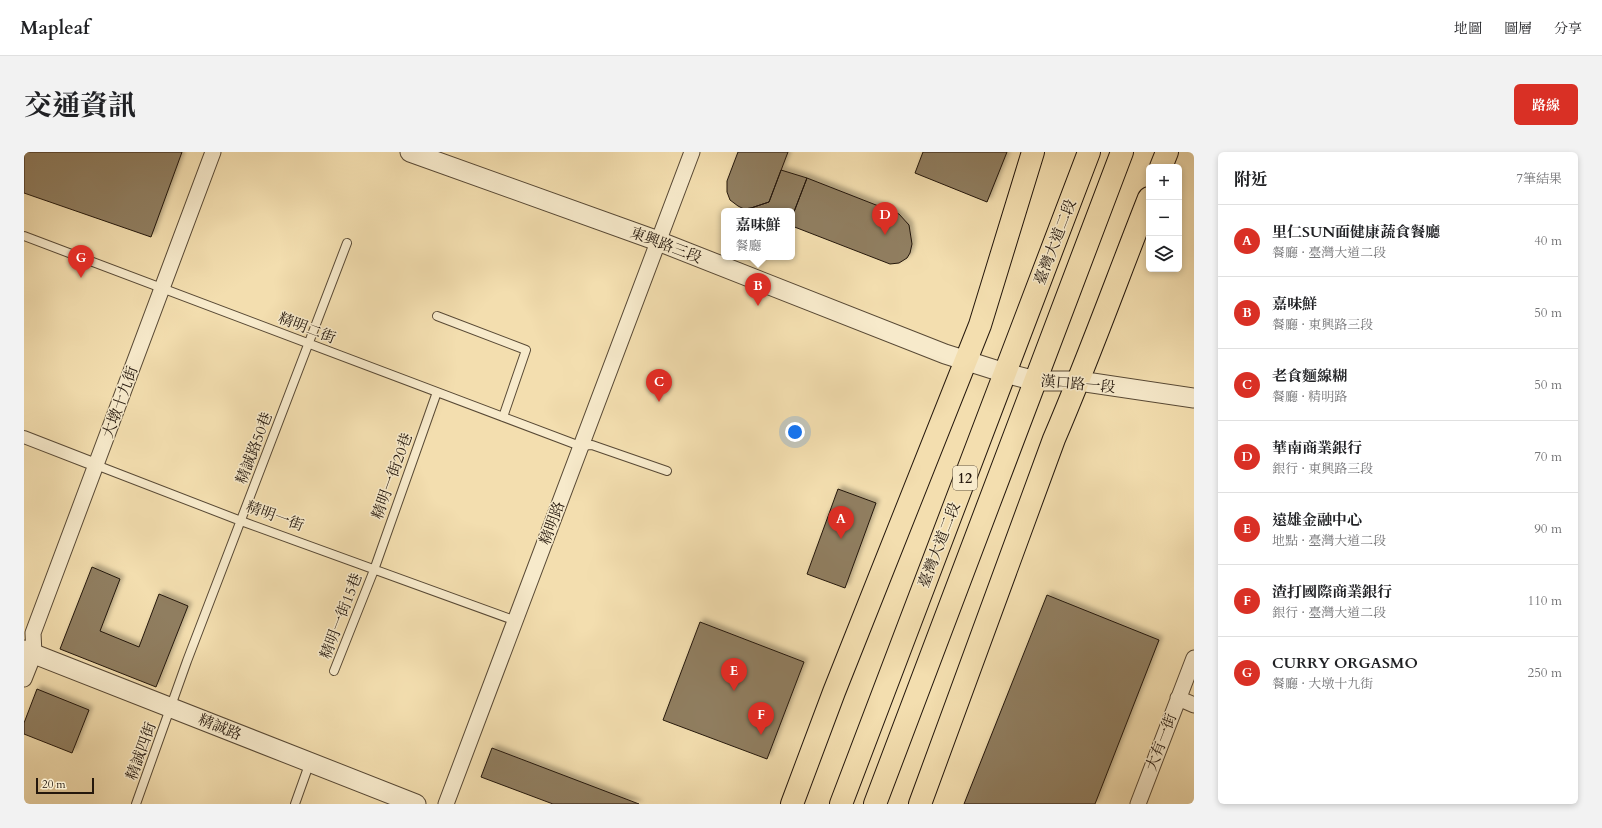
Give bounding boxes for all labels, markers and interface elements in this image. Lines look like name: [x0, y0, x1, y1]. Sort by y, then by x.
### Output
text: Mapleaf: [20, 15, 90, 41]
text: 地圖: [1454, 19, 1482, 38]
text: 圖層: [1504, 19, 1532, 38]
text: 分享: [1554, 19, 1582, 38]
button: 路線: [1514, 84, 1578, 125]
text: 交通資訊: [24, 87, 136, 125]
map controls: [1146, 164, 1182, 272]
button: +: [1146, 164, 1182, 200]
text: 附近: [1234, 168, 1268, 191]
text: 7筆結果: [1516, 170, 1562, 188]
street label: 臺灣大道二段: [1030, 196, 1080, 288]
button: −: [1146, 200, 1182, 236]
pin: D: [872, 202, 898, 235]
popup: [721, 208, 795, 260]
text: 嘉味鮮: [735, 215, 781, 235]
street label: 東興路三段: [627, 222, 705, 268]
text: 里仁SUN面健康蔬食餐廳: [1272, 222, 1440, 242]
text: A: [1242, 232, 1252, 250]
text: 40 m: [1534, 232, 1562, 250]
button: layers: [1146, 236, 1182, 272]
text: 餐廳: [735, 237, 762, 255]
text: 餐廳 · 臺灣大道二段: [1272, 244, 1386, 262]
pin: G: [68, 245, 94, 278]
pin: B: [745, 273, 771, 306]
text: 嘉味鮮: [1272, 294, 1317, 314]
text: B: [1242, 304, 1252, 322]
text: 50 m: [1534, 304, 1562, 322]
street label: 精明二街: [275, 308, 339, 348]
text: 餐廳 · 東興路三段: [1272, 316, 1373, 334]
street label: 大墩十九街: [98, 363, 142, 441]
text: 老食麵線糊: [1272, 366, 1347, 386]
pin: C: [646, 369, 672, 402]
street label: 漢口路一段: [1040, 371, 1116, 397]
text: C: [1242, 376, 1252, 394]
text: 50 m: [1534, 376, 1562, 394]
text: 餐廳 · 精明路: [1272, 388, 1347, 406]
street label: 精誠路50巷: [231, 409, 277, 487]
your location: [785, 422, 805, 442]
street label: 精明一街20巷: [367, 430, 417, 522]
text: 華南商業銀行: [1272, 438, 1362, 458]
text: D: [1241, 448, 1253, 466]
text: 70 m: [1534, 448, 1562, 466]
text: 銀行 · 東興路三段: [1272, 460, 1373, 478]
road number: 12: [953, 466, 977, 490]
street label: 精明一街: [243, 496, 307, 536]
street label: 精明路: [535, 498, 569, 548]
street label: 臺灣大道二段: [914, 499, 964, 591]
pin: A: [828, 506, 854, 539]
text: 遠雄金融中心: [1272, 510, 1362, 530]
text: E: [1243, 520, 1251, 538]
text: 90 m: [1534, 520, 1562, 538]
text: 地點 · 臺灣大道二段: [1272, 532, 1386, 550]
street label: 精明一街15巷: [315, 570, 367, 662]
text: 渣打國際商業銀行: [1272, 582, 1392, 602]
text: F: [1243, 592, 1251, 610]
text: 110 m: [1528, 592, 1562, 610]
text: 銀行 · 臺灣大道二段: [1272, 604, 1386, 622]
text: CURRY ORGASMO: [1272, 653, 1418, 673]
pin: E: [721, 658, 747, 691]
text: G: [1242, 664, 1252, 682]
text: 250 m: [1528, 664, 1562, 682]
text: 餐廳 · 大墩十九街: [1272, 675, 1373, 693]
pin: F: [748, 702, 774, 735]
street label: 精誠路: [195, 709, 245, 745]
street label: 大有一街: [1141, 710, 1181, 774]
street label: 精誠四街: [121, 719, 161, 783]
scale bar: [36, 776, 94, 795]
text: 20 m: [42, 777, 66, 792]

